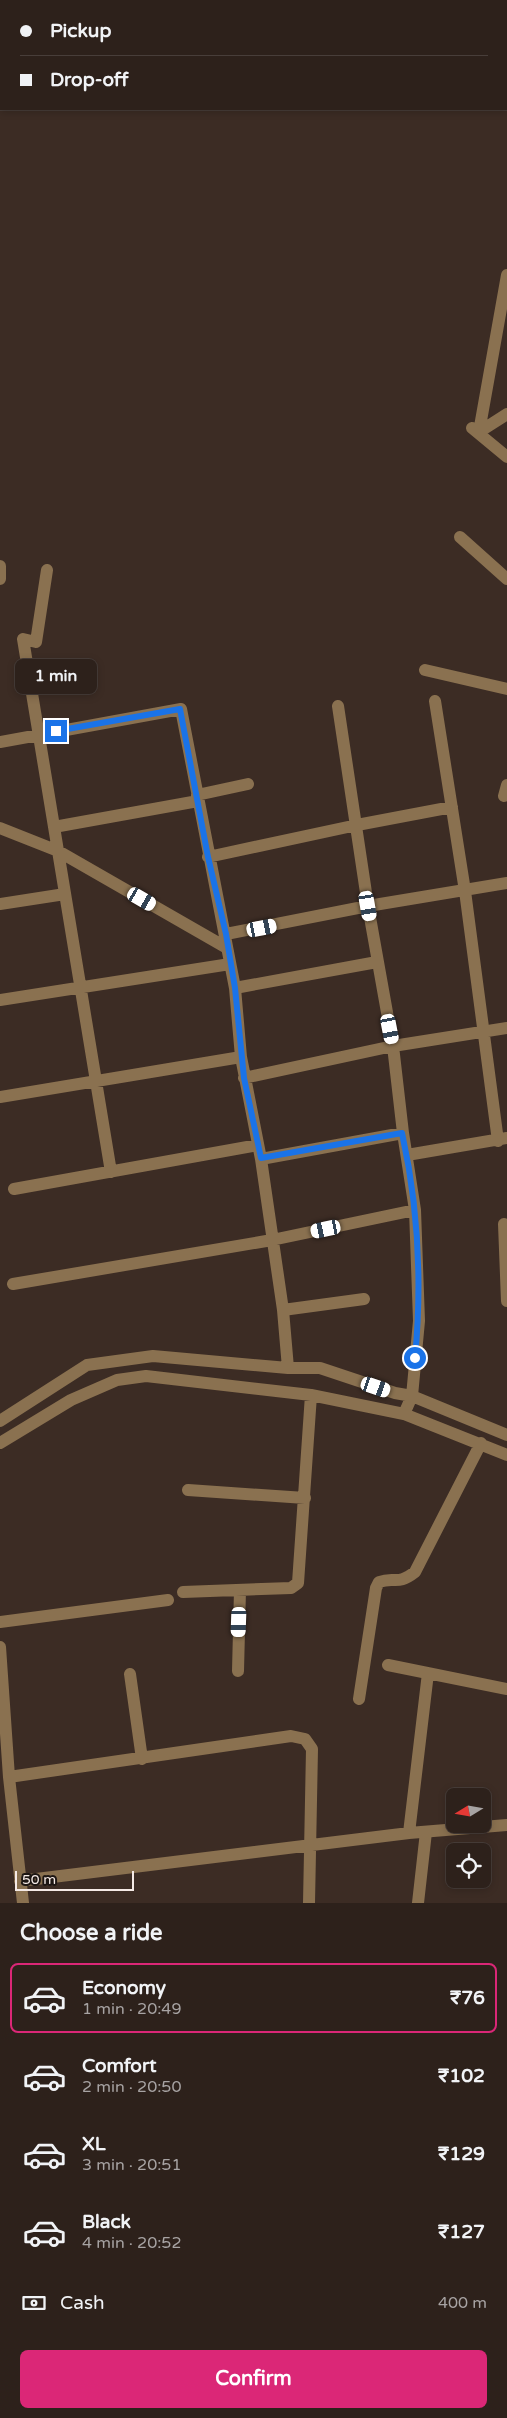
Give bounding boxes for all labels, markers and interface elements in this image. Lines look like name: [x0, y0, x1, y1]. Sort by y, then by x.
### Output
text: Pickup: [50, 20, 111, 42]
text: Drop-off: [50, 69, 129, 91]
callout: 1 min: [15, 658, 97, 694]
text: 1 min: [35, 666, 77, 686]
route end: [45, 720, 67, 742]
car: [125, 885, 158, 913]
car: [358, 890, 377, 922]
car: [245, 918, 278, 938]
car: [379, 1013, 400, 1045]
car: [309, 1219, 342, 1239]
route start: [404, 1347, 426, 1369]
car: [359, 1375, 392, 1399]
car: [230, 1607, 247, 1637]
north arrow: [446, 1788, 491, 1832]
map controls: [446, 1788, 491, 1888]
button: locate: [446, 1843, 491, 1888]
scale bar: [15, 1868, 134, 1891]
text: 50 m: [22, 1871, 56, 1888]
text: Choose a ride: [20, 1920, 163, 1946]
icon: car: [22, 1976, 67, 2021]
text: Economy: [82, 1977, 166, 1999]
text: ₹76: [450, 1987, 485, 2009]
text: 1 min · 20:49: [82, 1999, 181, 2019]
icon: car: [22, 2054, 67, 2099]
text: Comfort: [82, 2055, 156, 2077]
text: ₹102: [438, 2065, 485, 2087]
text: 2 min · 20:50: [82, 2077, 181, 2097]
icon: car: [22, 2132, 67, 2177]
text: XL: [82, 2133, 106, 2155]
text: ₹129: [438, 2143, 485, 2165]
text: 3 min · 20:51: [82, 2155, 181, 2175]
icon: car: [22, 2210, 67, 2255]
text: Black: [82, 2211, 131, 2233]
text: ₹127: [438, 2221, 485, 2243]
text: 4 min · 20:52: [82, 2233, 181, 2253]
icon: cash: [20, 2289, 48, 2317]
text: Cash: [60, 2292, 105, 2314]
text: 400 m: [438, 2293, 487, 2313]
button: Confirm: [20, 2350, 487, 2408]

